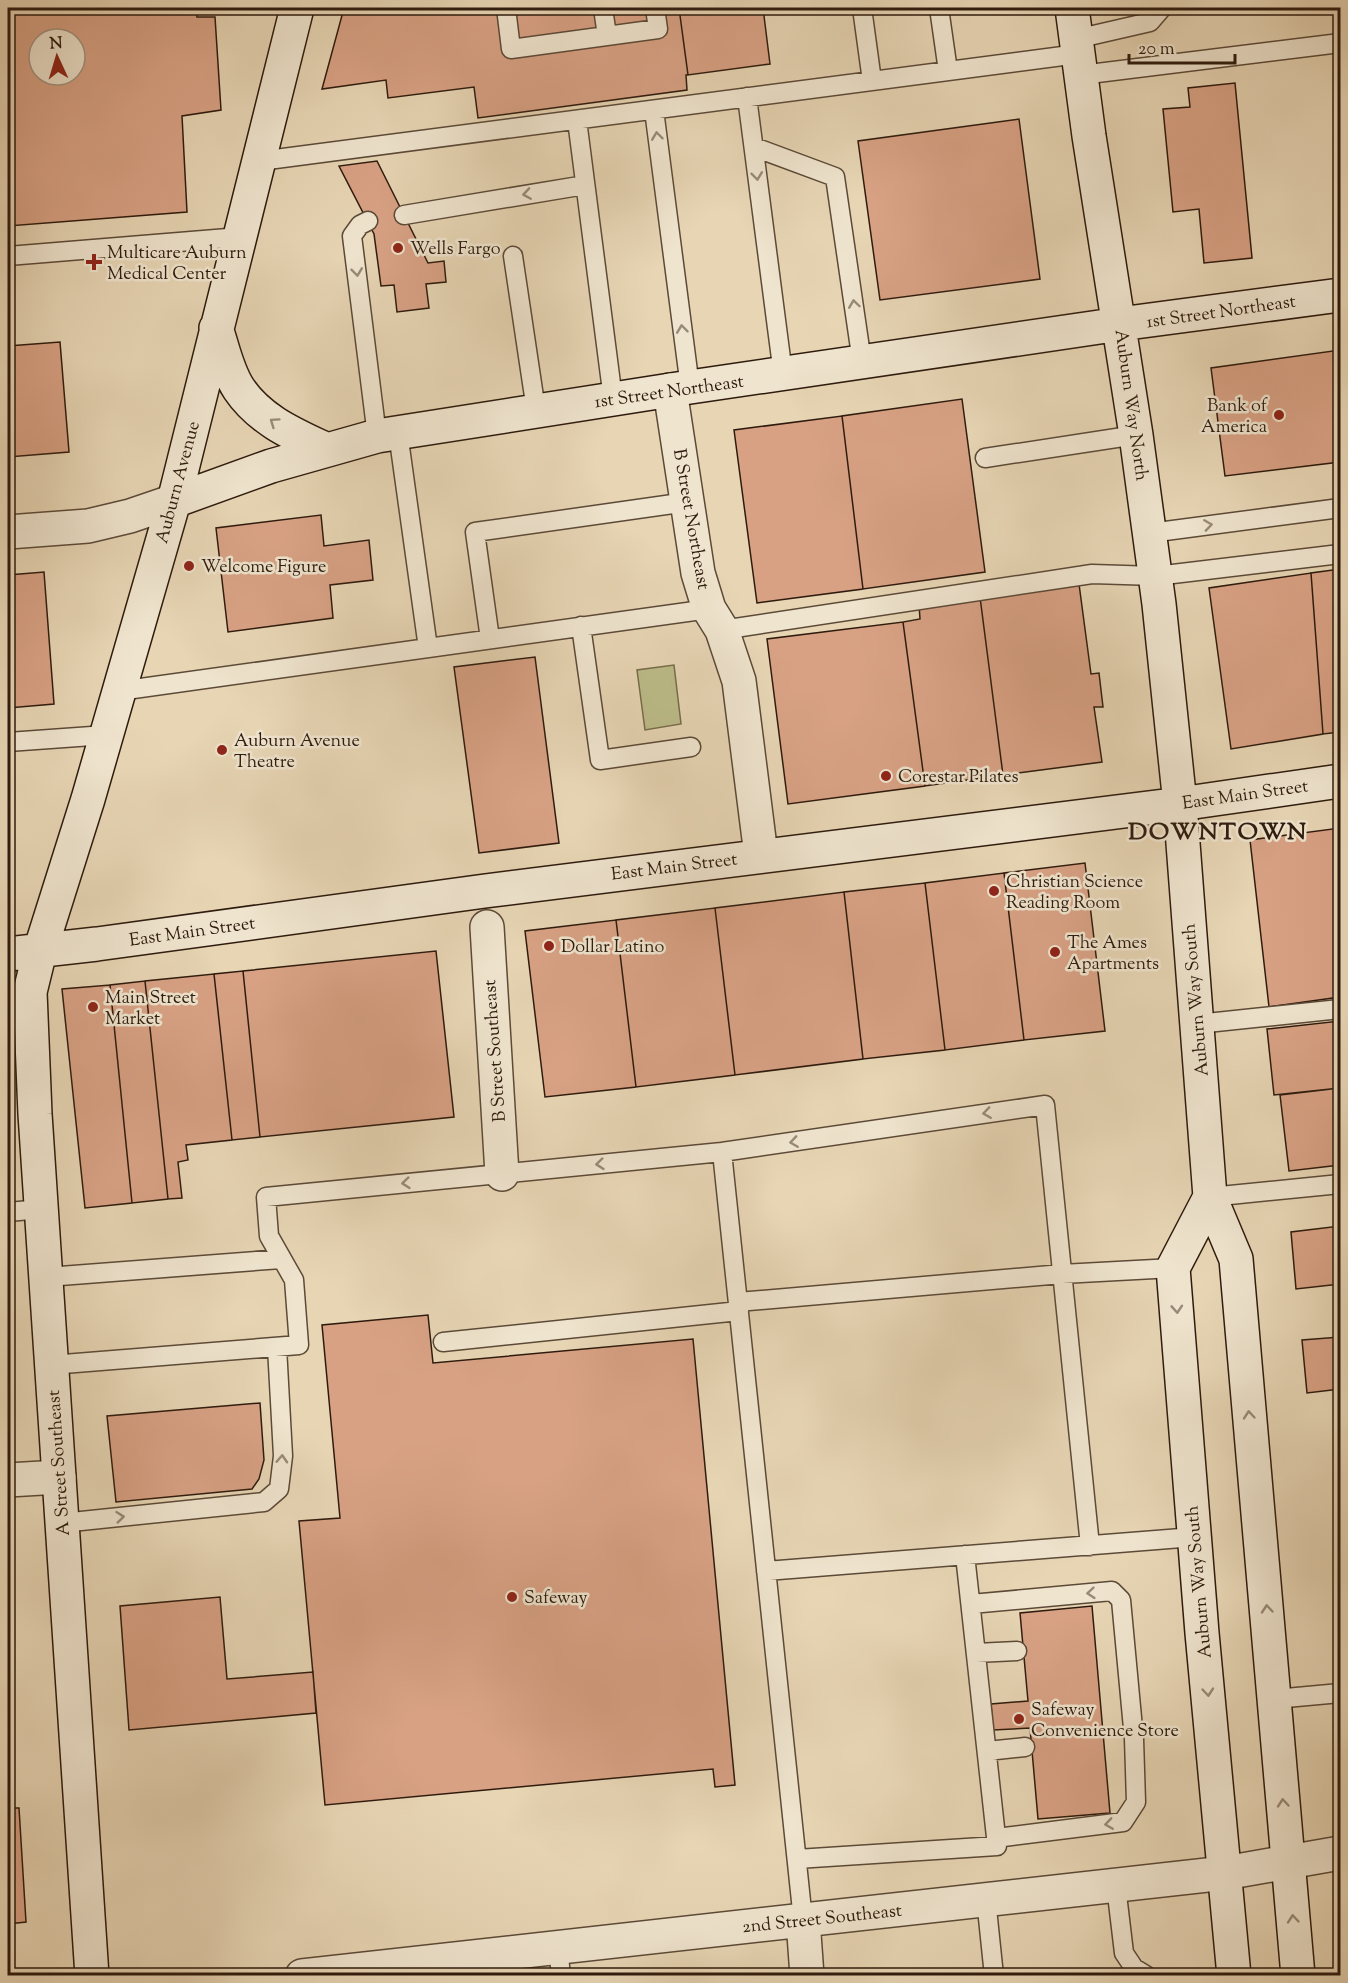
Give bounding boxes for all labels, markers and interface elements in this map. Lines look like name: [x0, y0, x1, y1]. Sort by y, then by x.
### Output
north arrow: [27, 27, 87, 87]
scale bar: [1129, 27, 1236, 65]
text: N: [49, 33, 64, 56]
text: 20 m: [1138, 37, 1175, 63]
one-way arrow: [652, 131, 664, 140]
one-way arrow: [751, 171, 763, 180]
one-way arrow: [523, 188, 532, 200]
place label: Wells Fargo: [410, 237, 501, 263]
place label: Multicare Auburn Medical Center: [107, 241, 247, 288]
marker: Wells Fargo: [391, 241, 405, 255]
marker: Multicare Auburn Medical Center: [85, 253, 103, 271]
one-way arrow: [350, 268, 362, 277]
street label: 1st Street Northeast: [1145, 290, 1298, 336]
one-way arrow: [848, 300, 860, 309]
one-way arrow: [677, 325, 689, 334]
street label: Auburn Way North: [1107, 328, 1154, 483]
street label: 1st Street Northeast: [593, 370, 746, 416]
place label: Bank of America: [1201, 394, 1268, 441]
marker: Bank of America: [1272, 408, 1286, 422]
street label: Auburn Avenue: [150, 418, 208, 547]
one-way arrow: [269, 418, 280, 429]
street label: B Street Northeast: [665, 447, 715, 592]
one-way arrow: [1204, 520, 1213, 532]
place label: Welcome Figure: [201, 555, 326, 581]
marker: Welcome Figure: [182, 559, 196, 573]
place label: Auburn Avenue Theatre: [234, 729, 360, 776]
marker: Auburn Avenue Theatre: [215, 743, 229, 757]
place label: Corestar Pilates: [898, 765, 1019, 791]
marker: Corestar Pilates: [879, 769, 893, 783]
street label: East Main Street: [1181, 774, 1310, 818]
district label: DOWNTOWN: [1128, 816, 1308, 850]
street label: East Main Street: [610, 847, 739, 889]
place label: Christian Science Reading Room: [1006, 870, 1143, 917]
marker: Christian Science Reading Room: [987, 884, 1001, 898]
street label: East Main Street: [128, 911, 257, 955]
street label: Auburn Way South: [1177, 922, 1217, 1077]
place label: The Ames Apartments: [1067, 931, 1159, 978]
place label: Dollar Latino: [561, 935, 664, 961]
marker: Dollar Latino: [542, 939, 556, 953]
marker: The Ames Apartments: [1048, 945, 1062, 959]
street label: B Street Southeast: [478, 979, 514, 1123]
place label: Main Street Market: [105, 986, 196, 1033]
marker: Main Street Market: [86, 1000, 100, 1014]
one-way arrow: [982, 1107, 991, 1119]
one-way arrow: [789, 1135, 798, 1147]
one-way arrow: [596, 1157, 605, 1170]
one-way arrow: [402, 1176, 411, 1189]
one-way arrow: [1170, 1304, 1183, 1313]
street label: A Street Southeast: [42, 1389, 78, 1537]
one-way arrow: [1243, 1410, 1256, 1419]
one-way arrow: [276, 1455, 289, 1464]
street label: Auburn Way South: [1180, 1504, 1220, 1659]
one-way arrow: [115, 1511, 125, 1524]
place label: Safeway: [524, 1586, 588, 1612]
one-way arrow: [1087, 1586, 1096, 1599]
marker: Safeway: [505, 1590, 519, 1604]
one-way arrow: [1261, 1604, 1274, 1614]
one-way arrow: [1201, 1687, 1214, 1696]
place label: Safeway Convenience Store: [1031, 1698, 1179, 1745]
marker: Safeway Convenience Store: [1012, 1712, 1026, 1726]
one-way arrow: [1277, 1799, 1290, 1808]
one-way arrow: [1105, 1817, 1114, 1829]
street label: 2nd Street Southeast: [741, 1899, 903, 1941]
one-way arrow: [1287, 1914, 1300, 1923]

